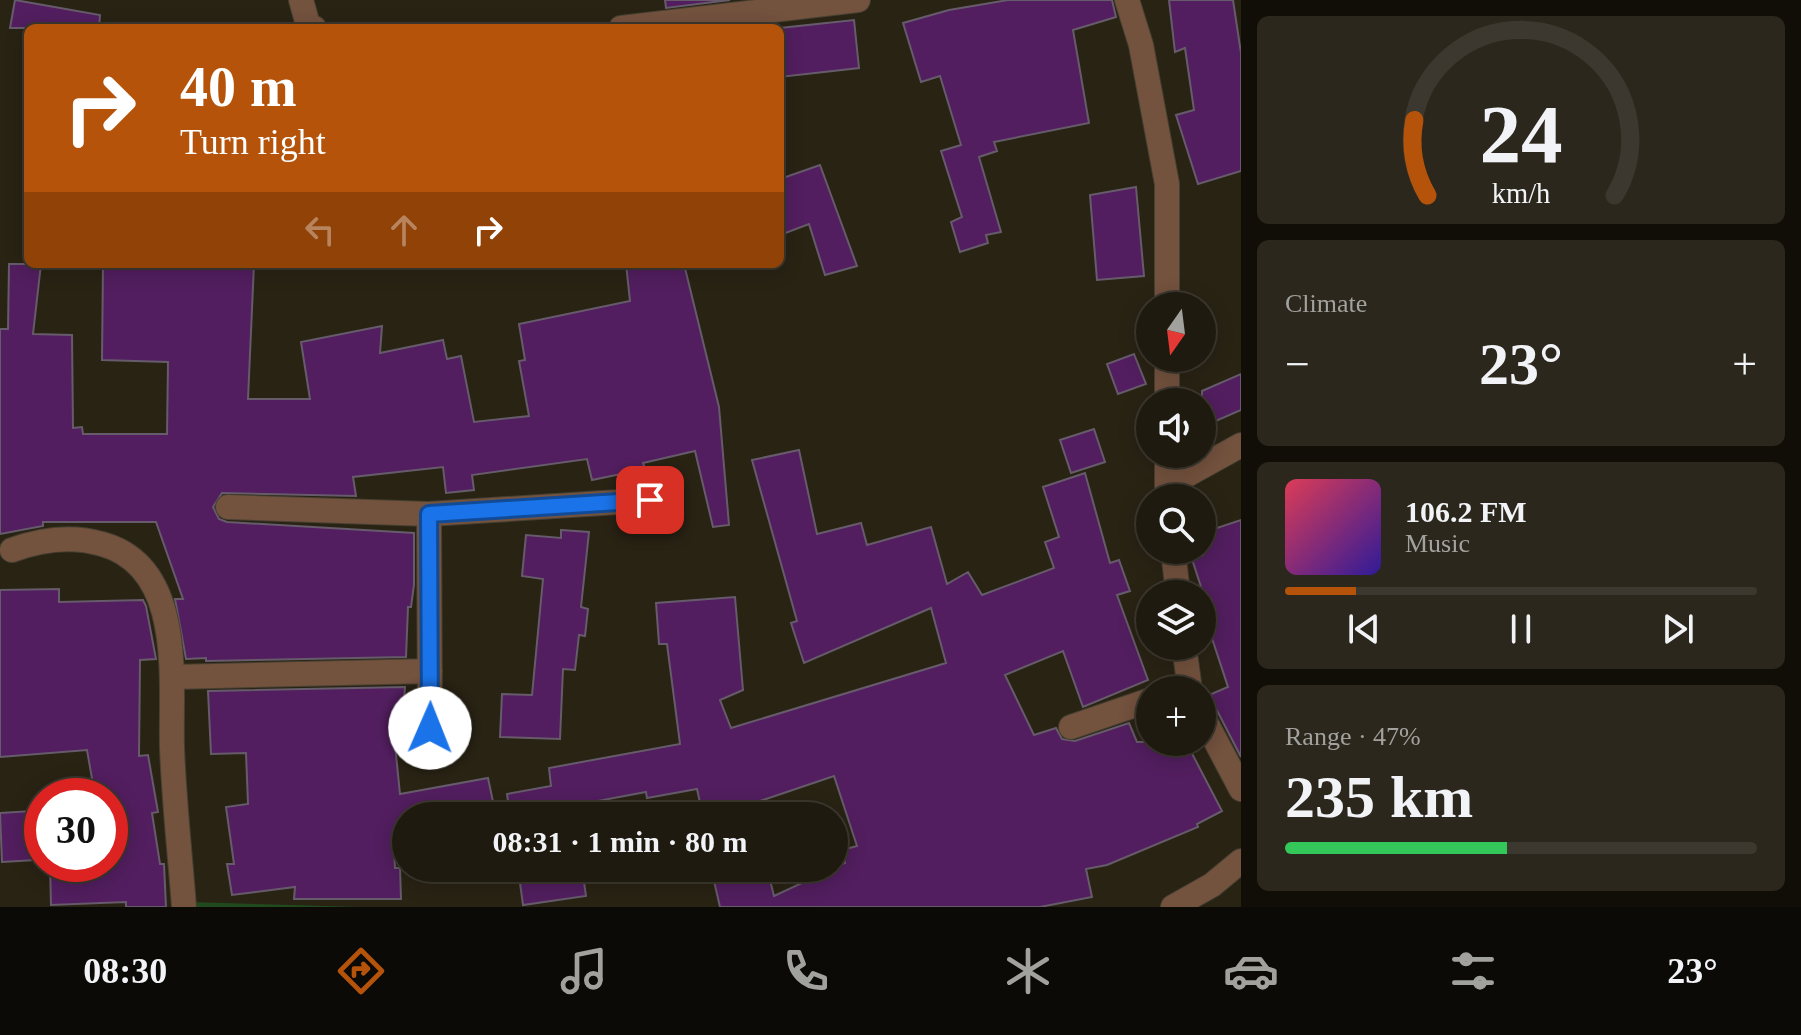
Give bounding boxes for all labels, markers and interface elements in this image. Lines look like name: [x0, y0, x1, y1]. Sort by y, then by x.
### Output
icon: right: [48, 56, 152, 160]
text: 40 m: [180, 56, 297, 118]
text: 24: [1479, 88, 1563, 180]
text: Turn right: [180, 122, 326, 162]
text: km/h: [1492, 178, 1550, 209]
icon: left: [298, 208, 342, 252]
icon: ahead: [382, 208, 426, 252]
icon: right: [466, 208, 510, 252]
text: Climate: [1285, 289, 1367, 318]
north arrow: [1136, 292, 1216, 372]
map controls: [1136, 292, 1216, 756]
text: 23°: [1479, 331, 1563, 397]
text: −: [1285, 340, 1310, 389]
text: +: [1732, 340, 1757, 389]
button: sound: [1136, 388, 1216, 468]
pin: [616, 466, 684, 534]
icon: arrive: [628, 478, 672, 522]
button: search: [1136, 484, 1216, 564]
text: 106.2 FM: [1405, 495, 1527, 528]
text: Music: [1405, 529, 1470, 558]
button: layers: [1136, 580, 1216, 660]
icon: previous: [1342, 607, 1386, 651]
icon: pause: [1499, 607, 1543, 651]
icon: next: [1656, 607, 1700, 651]
button: +: [1136, 676, 1216, 756]
position arrow: [388, 686, 472, 770]
text: Range · 47%: [1285, 722, 1421, 751]
text: 235 km: [1285, 764, 1473, 830]
speed limit sign: 30: [24, 778, 128, 882]
text: 08:31 · 1 min · 80 m: [493, 825, 748, 858]
icon: directions: [333, 943, 389, 999]
icon: music: [556, 943, 612, 999]
icon: phone: [778, 943, 834, 999]
icon: climate: [1000, 943, 1056, 999]
icon: car: [1223, 943, 1279, 999]
icon: filters: [1445, 943, 1501, 999]
text: 08:30: [83, 951, 167, 991]
text: 23°: [1667, 951, 1718, 991]

